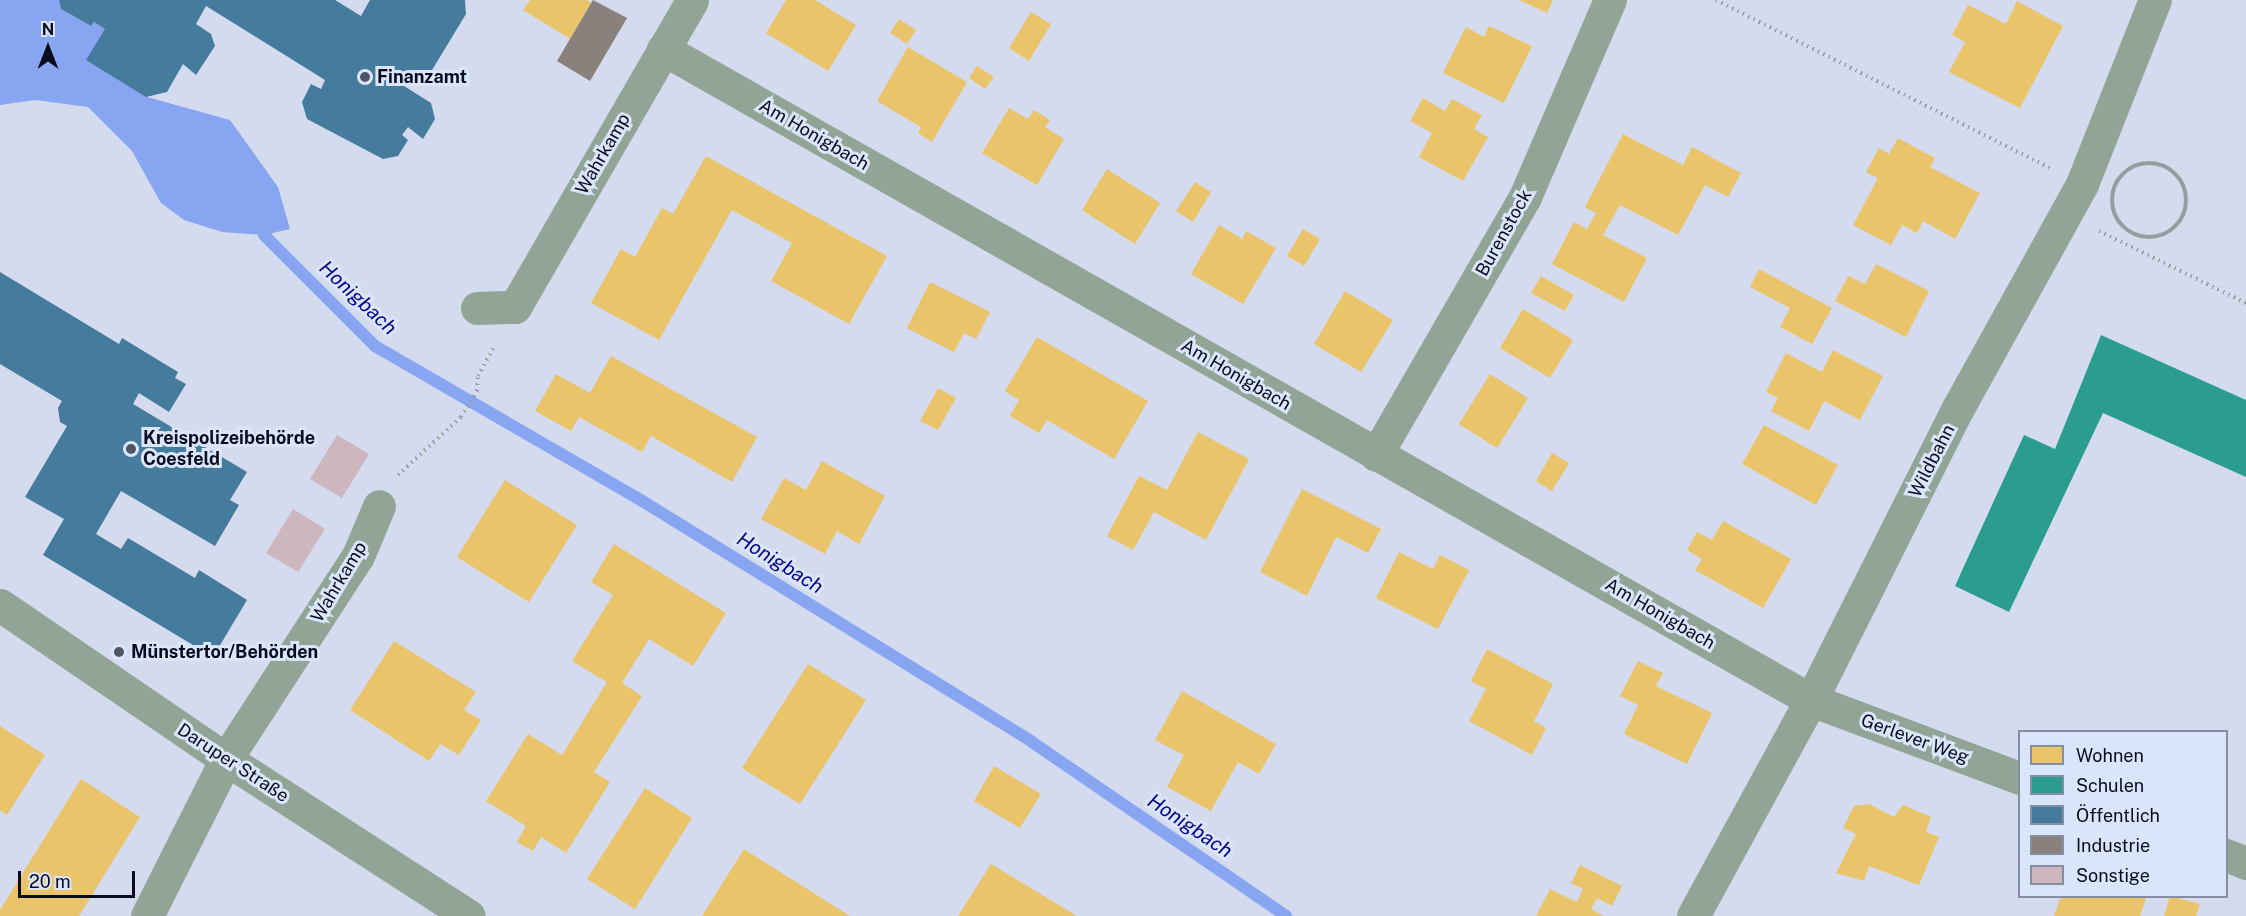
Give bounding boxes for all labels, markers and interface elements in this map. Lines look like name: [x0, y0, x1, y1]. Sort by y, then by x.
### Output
north arrow: [18, 18, 78, 78]
text: N: [42, 20, 54, 39]
place label: Finanzamt: [377, 66, 467, 88]
marker: Finanzamt: [358, 70, 372, 84]
street label: Am Honigbach: [755, 95, 873, 175]
street label: Wahrkamp: [571, 110, 635, 198]
street label: Burenstock: [1471, 186, 1537, 280]
water label: Honigbach: [314, 256, 402, 340]
street label: Am Honigbach: [1177, 335, 1295, 415]
street label: Wildbahn: [1904, 421, 1960, 501]
place label: Kreispolizeibehörde Coesfeld: [143, 428, 315, 470]
marker: Kreispolizeibehörde Coesfeld: [124, 442, 138, 456]
water label: Honigbach: [732, 527, 828, 599]
street label: Wahrkamp: [307, 538, 371, 626]
street label: Am Honigbach: [1601, 574, 1719, 654]
place label: Münstertor/Behörden: [131, 641, 318, 663]
marker: Münstertor/Behörden: [112, 645, 126, 659]
street label: Gerlever Weg: [1858, 709, 1972, 769]
street label: Daruper Straße: [173, 719, 293, 807]
legend: [2018, 730, 2228, 898]
text: Wohnen: [2076, 745, 2144, 766]
text: Schulen: [2076, 775, 2144, 796]
water label: Honigbach: [1143, 789, 1237, 863]
text: Öffentlich: [2076, 805, 2160, 826]
text: Industrie: [2076, 835, 2150, 856]
scale bar: [21, 859, 138, 897]
text: Sonstige: [2076, 865, 2150, 886]
text: 20 m: [29, 871, 71, 892]

